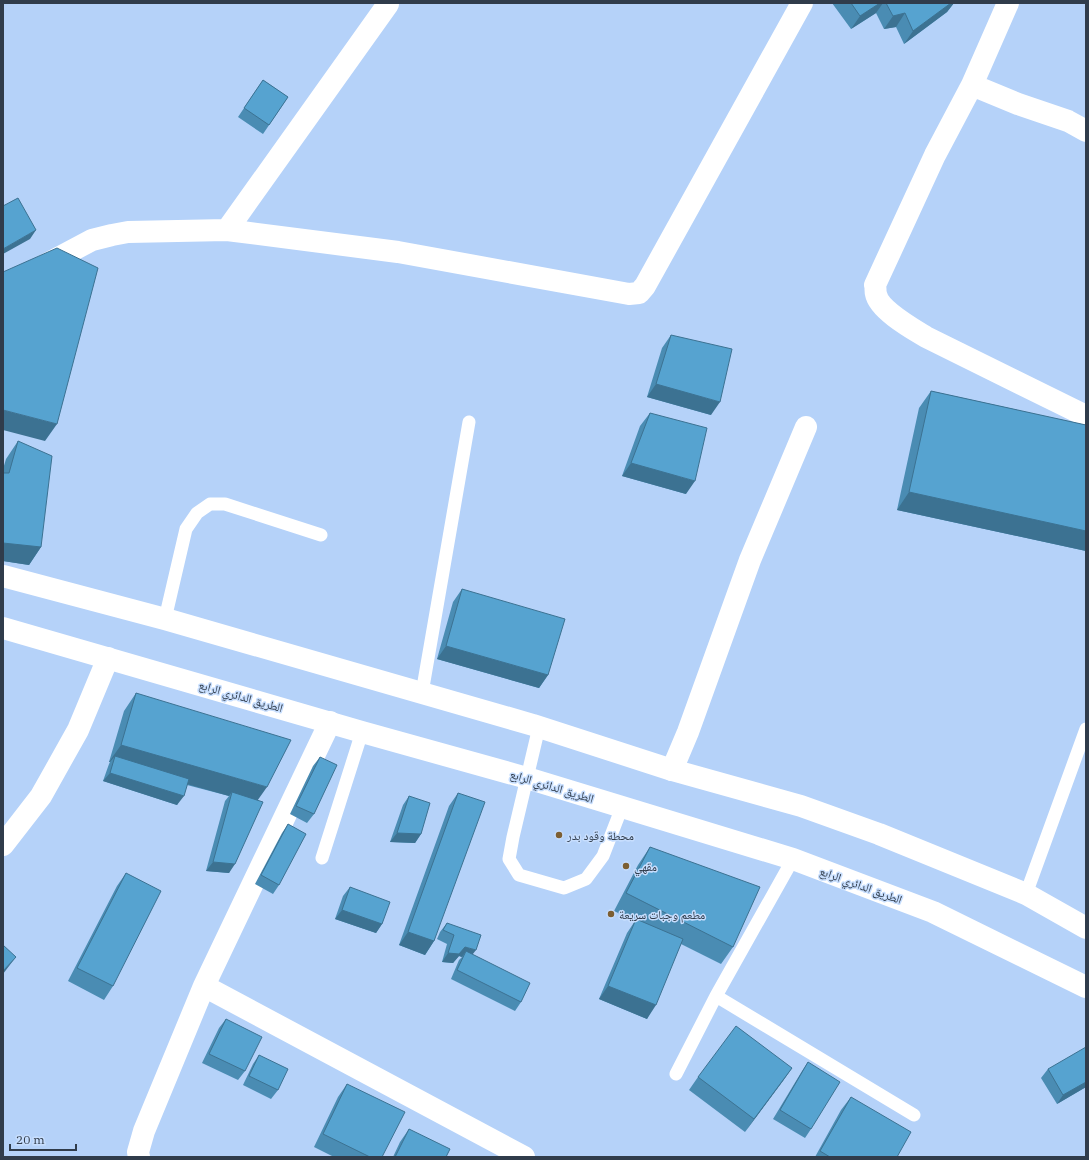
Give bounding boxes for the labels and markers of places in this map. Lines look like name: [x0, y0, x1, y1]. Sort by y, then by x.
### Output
place label: محطة وقود بدر: [566, 828, 634, 843]
marker: محطة وقود بدر: [554, 830, 564, 840]
place label: مقهي: [634, 859, 657, 877]
marker: مقهي: [621, 861, 631, 871]
place label: مطعم وجبات سريعة: [619, 907, 705, 923]
marker: مطعم وجبات سريعة: [606, 909, 616, 919]

